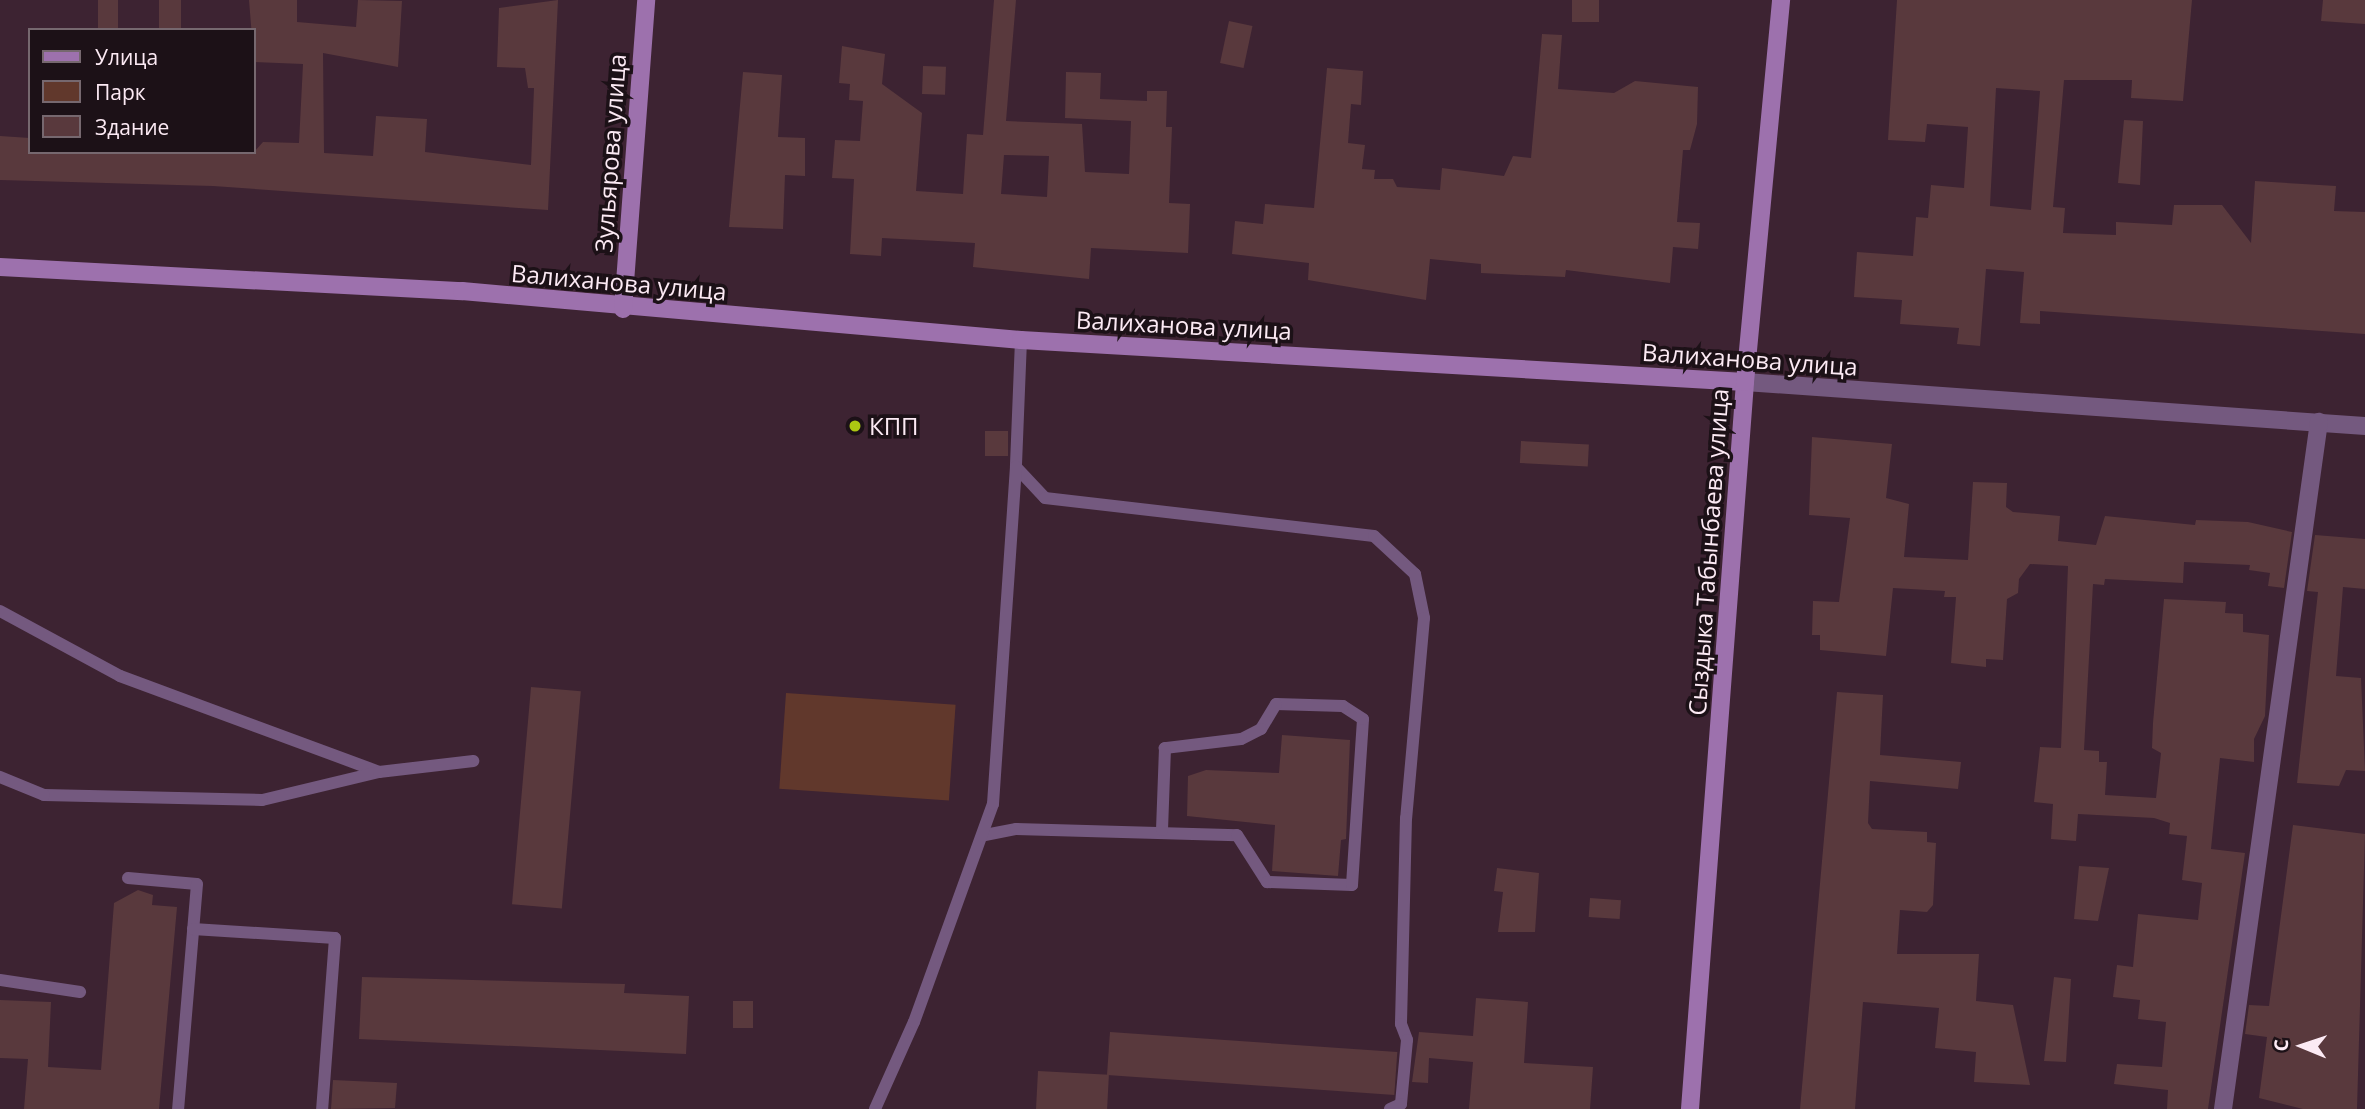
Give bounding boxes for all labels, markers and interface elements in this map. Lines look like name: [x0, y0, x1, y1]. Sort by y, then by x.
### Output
legend: [28, 28, 256, 154]
text: Улица: [95, 43, 158, 71]
street label: Зульярова улица: [589, 53, 631, 253]
text: Парк: [95, 78, 146, 106]
text: Здание: [95, 113, 169, 141]
street label: Валиханова улица: [510, 258, 728, 306]
street label: Валиханова улица: [1075, 305, 1293, 345]
street label: Валиханова улица: [1641, 337, 1859, 381]
street label: Сыздыка Табынбаева улица: [1682, 388, 1734, 716]
place label: КПП: [869, 412, 919, 440]
marker: КПП: [847, 418, 863, 434]
north arrow: [2267, 1011, 2337, 1081]
text: С: [2268, 1039, 2294, 1052]

